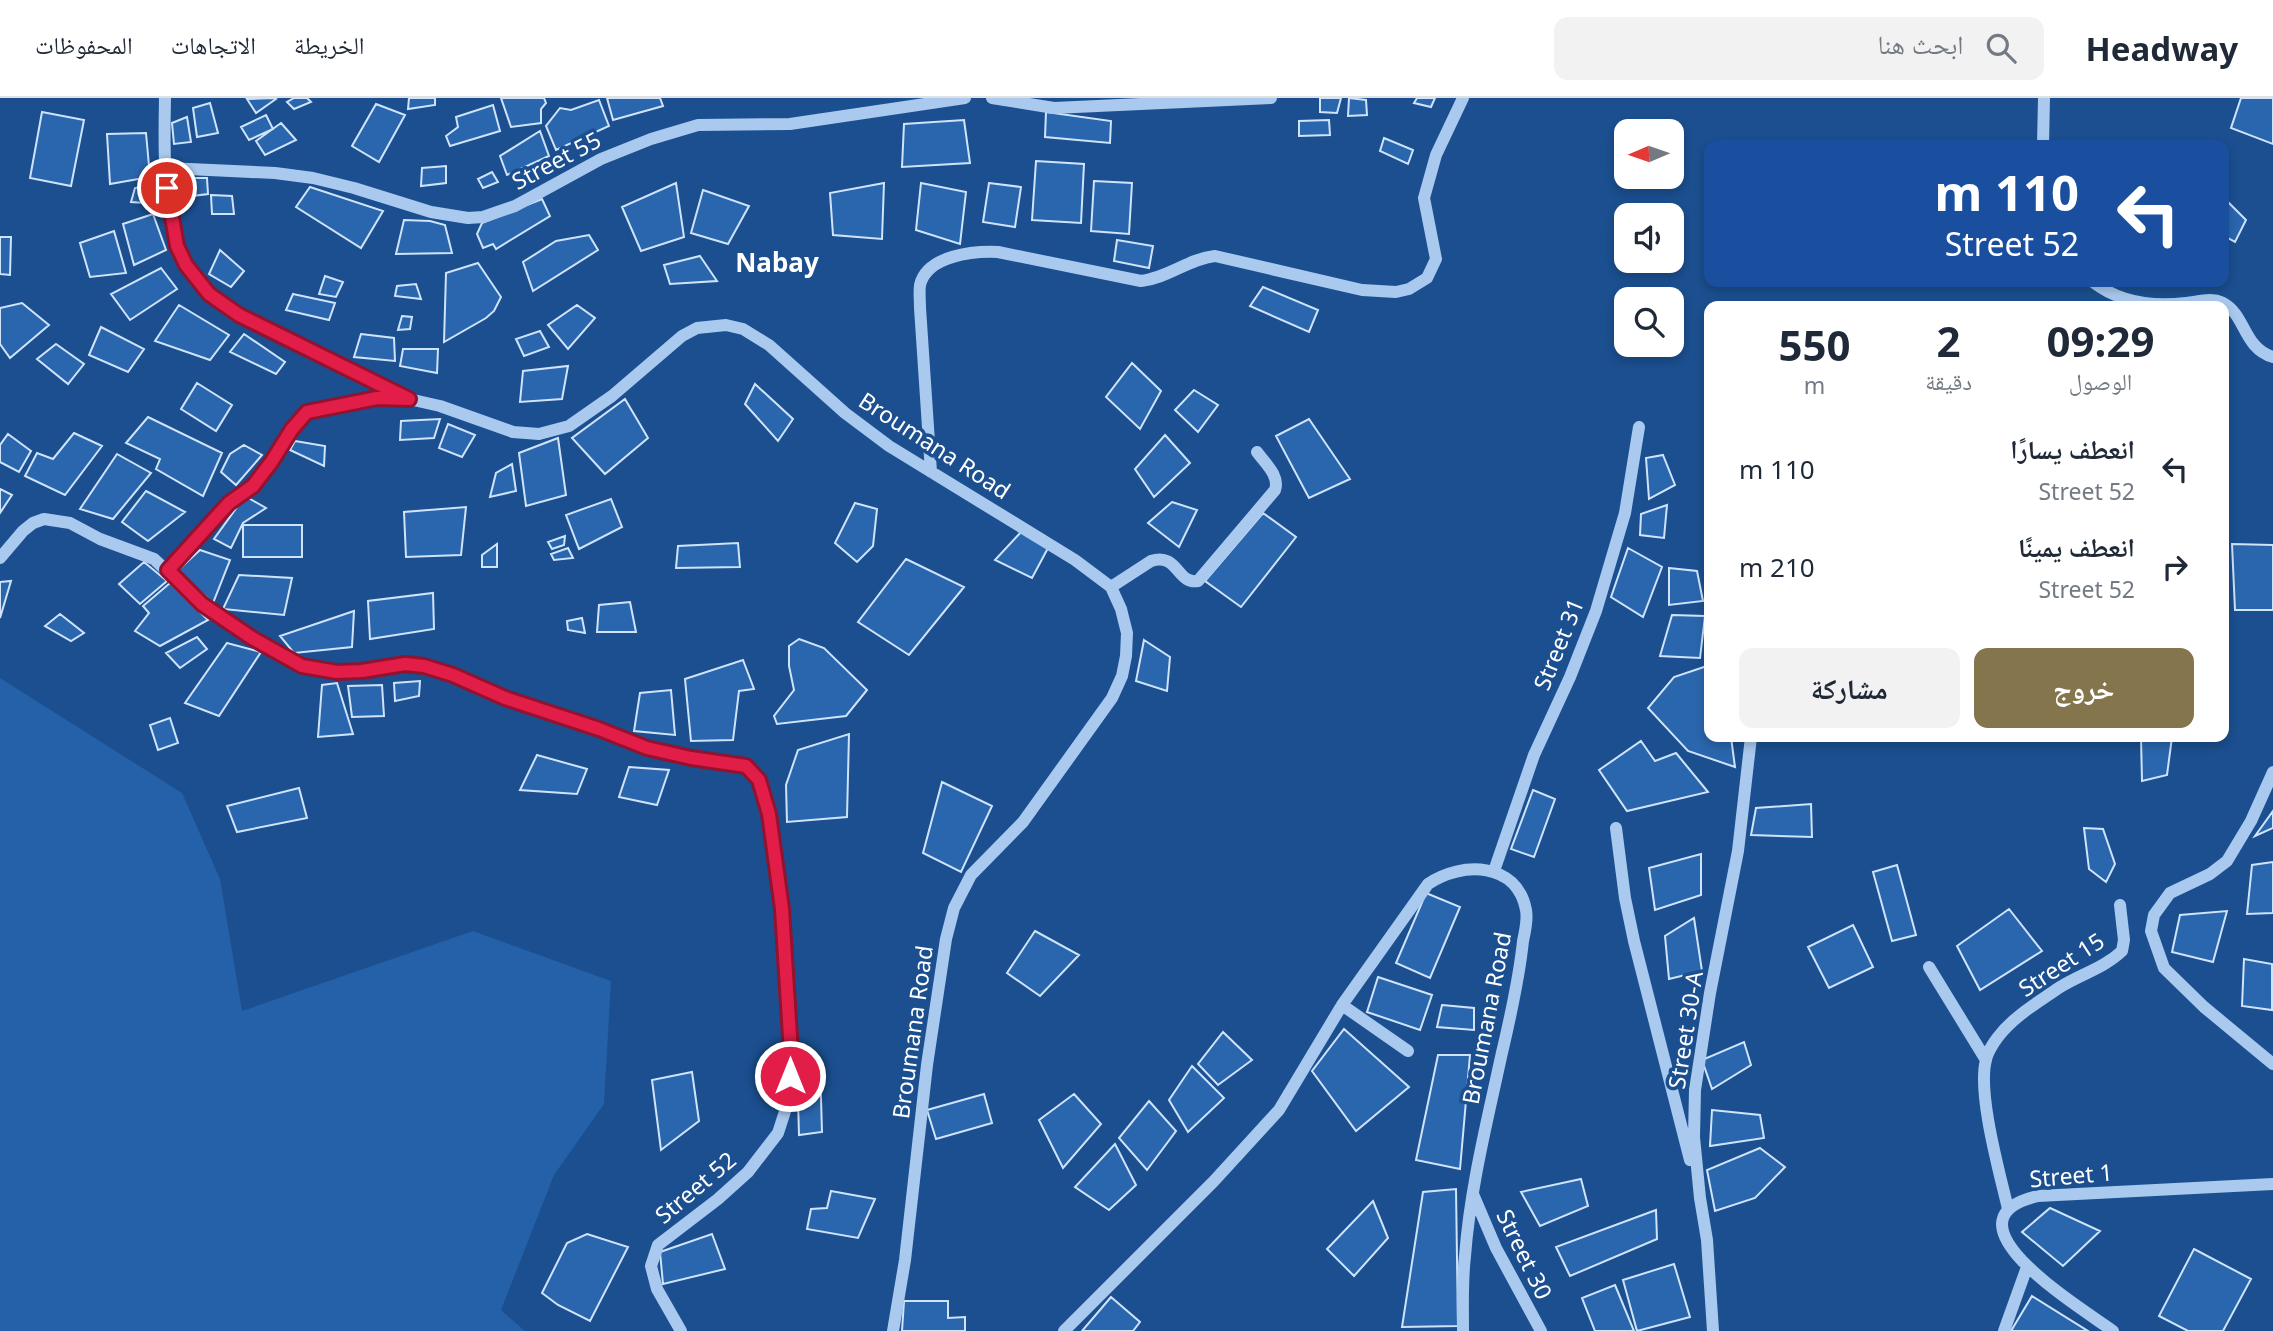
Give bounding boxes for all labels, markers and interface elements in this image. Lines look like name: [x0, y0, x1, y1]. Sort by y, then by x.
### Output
search box: [1554, 17, 2044, 80]
text: ابحث هنا: [1878, 26, 1964, 62]
text: Headway: [2086, 26, 2238, 71]
text: المحفوظات: [35, 28, 133, 61]
text: الاتجاهات: [171, 28, 256, 61]
text: الخريطة: [294, 28, 365, 61]
icon: search: [1982, 29, 2020, 67]
north arrow: [1614, 119, 1684, 189]
map controls: [1614, 119, 1684, 357]
street label: Street 55: [506, 123, 606, 197]
pin: [137, 158, 197, 218]
text: 110 m: [1934, 159, 2079, 225]
icon: left: [2103, 168, 2194, 259]
icon: arrive: [148, 169, 186, 207]
button: sound: [1614, 203, 1684, 273]
text: Street 52: [1945, 222, 2079, 265]
district label: Nabay: [735, 244, 819, 280]
button: search: [1614, 287, 1684, 357]
text: 2: [1937, 312, 1961, 369]
text: 09:29: [2047, 312, 2154, 369]
text: 550: [1779, 316, 1851, 373]
text: دقيقة: [1925, 365, 1972, 397]
text: الوصول: [2069, 365, 2132, 397]
text: m: [1804, 369, 1825, 401]
street label: Broumana Road: [853, 384, 1017, 506]
text: انعطف يسارًا: [2010, 431, 2135, 467]
icon: left: [2156, 450, 2194, 488]
text: 110 m: [1739, 451, 1815, 487]
text: Street 52: [2038, 475, 2135, 507]
text: انعطف يمينًا: [2018, 529, 2135, 565]
icon: right: [2156, 548, 2194, 586]
text: 210 m: [1739, 549, 1815, 585]
text: Street 52: [2038, 573, 2135, 605]
street label: Street 31: [1525, 593, 1591, 695]
button: مشاركة: [1739, 648, 1960, 728]
button: خروج: [1974, 648, 2194, 728]
street label: Street 15: [2012, 924, 2110, 1004]
street label: Broumana Road: [1454, 929, 1518, 1107]
street label: Broumana Road: [884, 943, 940, 1121]
street label: Street 30-A: [1660, 969, 1710, 1091]
position arrow: [753, 1039, 827, 1113]
street label: Street 52: [648, 1144, 742, 1230]
street label: Street 1: [2028, 1155, 2114, 1195]
street label: Street 30: [1489, 1204, 1561, 1304]

